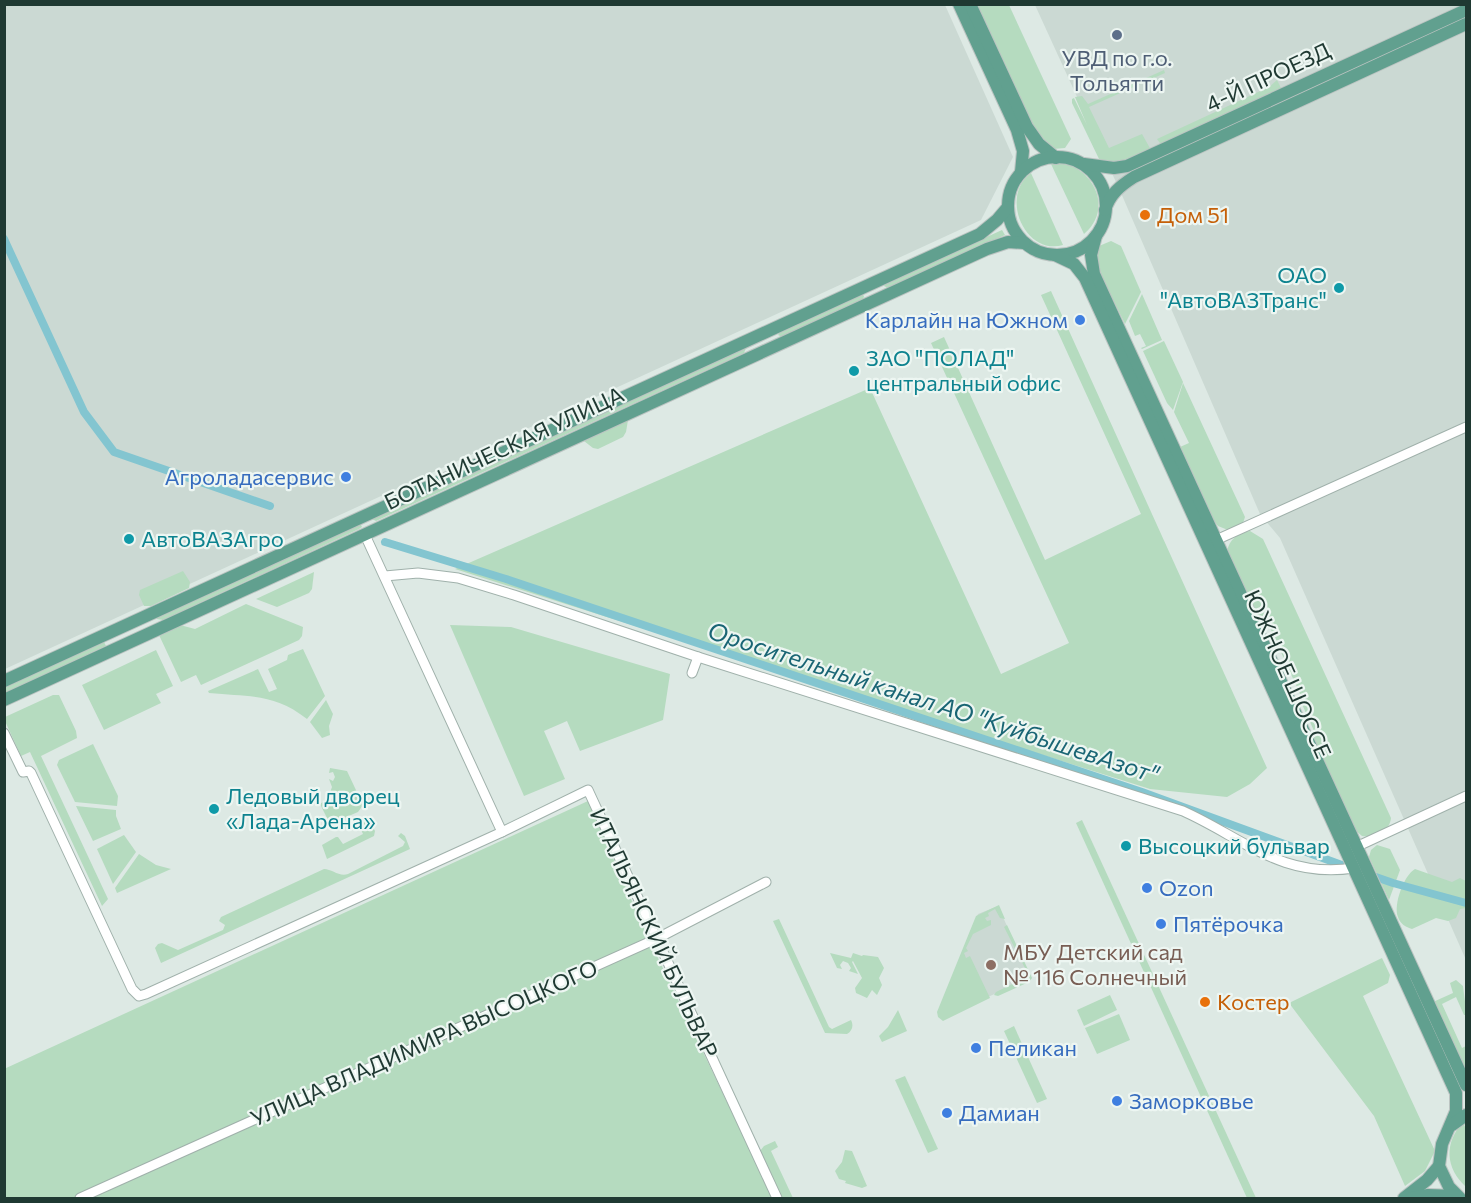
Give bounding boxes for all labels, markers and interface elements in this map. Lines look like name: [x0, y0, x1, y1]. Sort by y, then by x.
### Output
marker: УВД по г.о. Тольятти: [1110, 28, 1124, 42]
street label: 4-Й ПРОЕЗД: [1201, 36, 1334, 117]
place label: УВД по г.о. Тольятти: [1062, 44, 1172, 96]
place label: Дом 51: [1157, 201, 1229, 228]
marker: Дом 51: [1138, 208, 1152, 222]
place label: ОАО "АвтоВАЗТранс": [1160, 261, 1327, 313]
marker: ОАО "АвтоВАЗТранс": [1332, 281, 1346, 295]
place label: Карлайн на Южном: [865, 306, 1068, 333]
marker: Карлайн на Южном: [1073, 313, 1087, 327]
place label: ЗАО "ПОЛАД" центральный офис: [866, 344, 1061, 396]
marker: ЗАО "ПОЛАД" центральный офис: [847, 364, 861, 378]
street label: БОТАНИЧЕСКАЯ УЛИЦА: [380, 380, 628, 515]
place label: Агроладасервис: [164, 463, 334, 490]
marker: Агроладасервис: [339, 470, 353, 484]
place label: АвтоВАЗАгро: [141, 525, 284, 552]
marker: АвтоВАЗАгро: [122, 532, 136, 546]
street label: ЮЖНОЕ ШОССЕ: [1239, 585, 1338, 762]
water label: Оросительный канал АО "КуйбышевАзот": [705, 615, 1163, 789]
place label: Ледовый дворец «Лада-Арена»: [226, 782, 400, 834]
marker: Ледовый дворец «Лада-Арена»: [207, 802, 221, 816]
street label: ИТАЛЬЯНСКИЙ БУЛЬВАР: [585, 804, 724, 1062]
place label: Высоцкий бульвар: [1138, 832, 1330, 859]
marker: Высоцкий бульвар: [1119, 839, 1133, 853]
place label: Ozon: [1159, 874, 1214, 901]
marker: Ozon: [1140, 881, 1154, 895]
place label: Пятёрочка: [1173, 910, 1284, 937]
marker: Пятёрочка: [1154, 917, 1168, 931]
place label: МБУ Детский сад № 116 Солнечный: [1003, 938, 1187, 990]
street label: УЛИЦА ВЛАДИМИРА ВЫСОЦКОГО: [246, 954, 601, 1132]
marker: МБУ Детский сад № 116 Солнечный: [984, 958, 998, 972]
place label: Костер: [1217, 988, 1290, 1015]
marker: Костер: [1198, 995, 1212, 1009]
place label: Пеликан: [988, 1034, 1077, 1061]
marker: Пеликан: [969, 1041, 983, 1055]
place label: Заморковье: [1129, 1087, 1254, 1114]
marker: Заморковье: [1110, 1094, 1124, 1108]
place label: Дамиан: [959, 1099, 1040, 1126]
marker: Дамиан: [940, 1106, 954, 1120]

